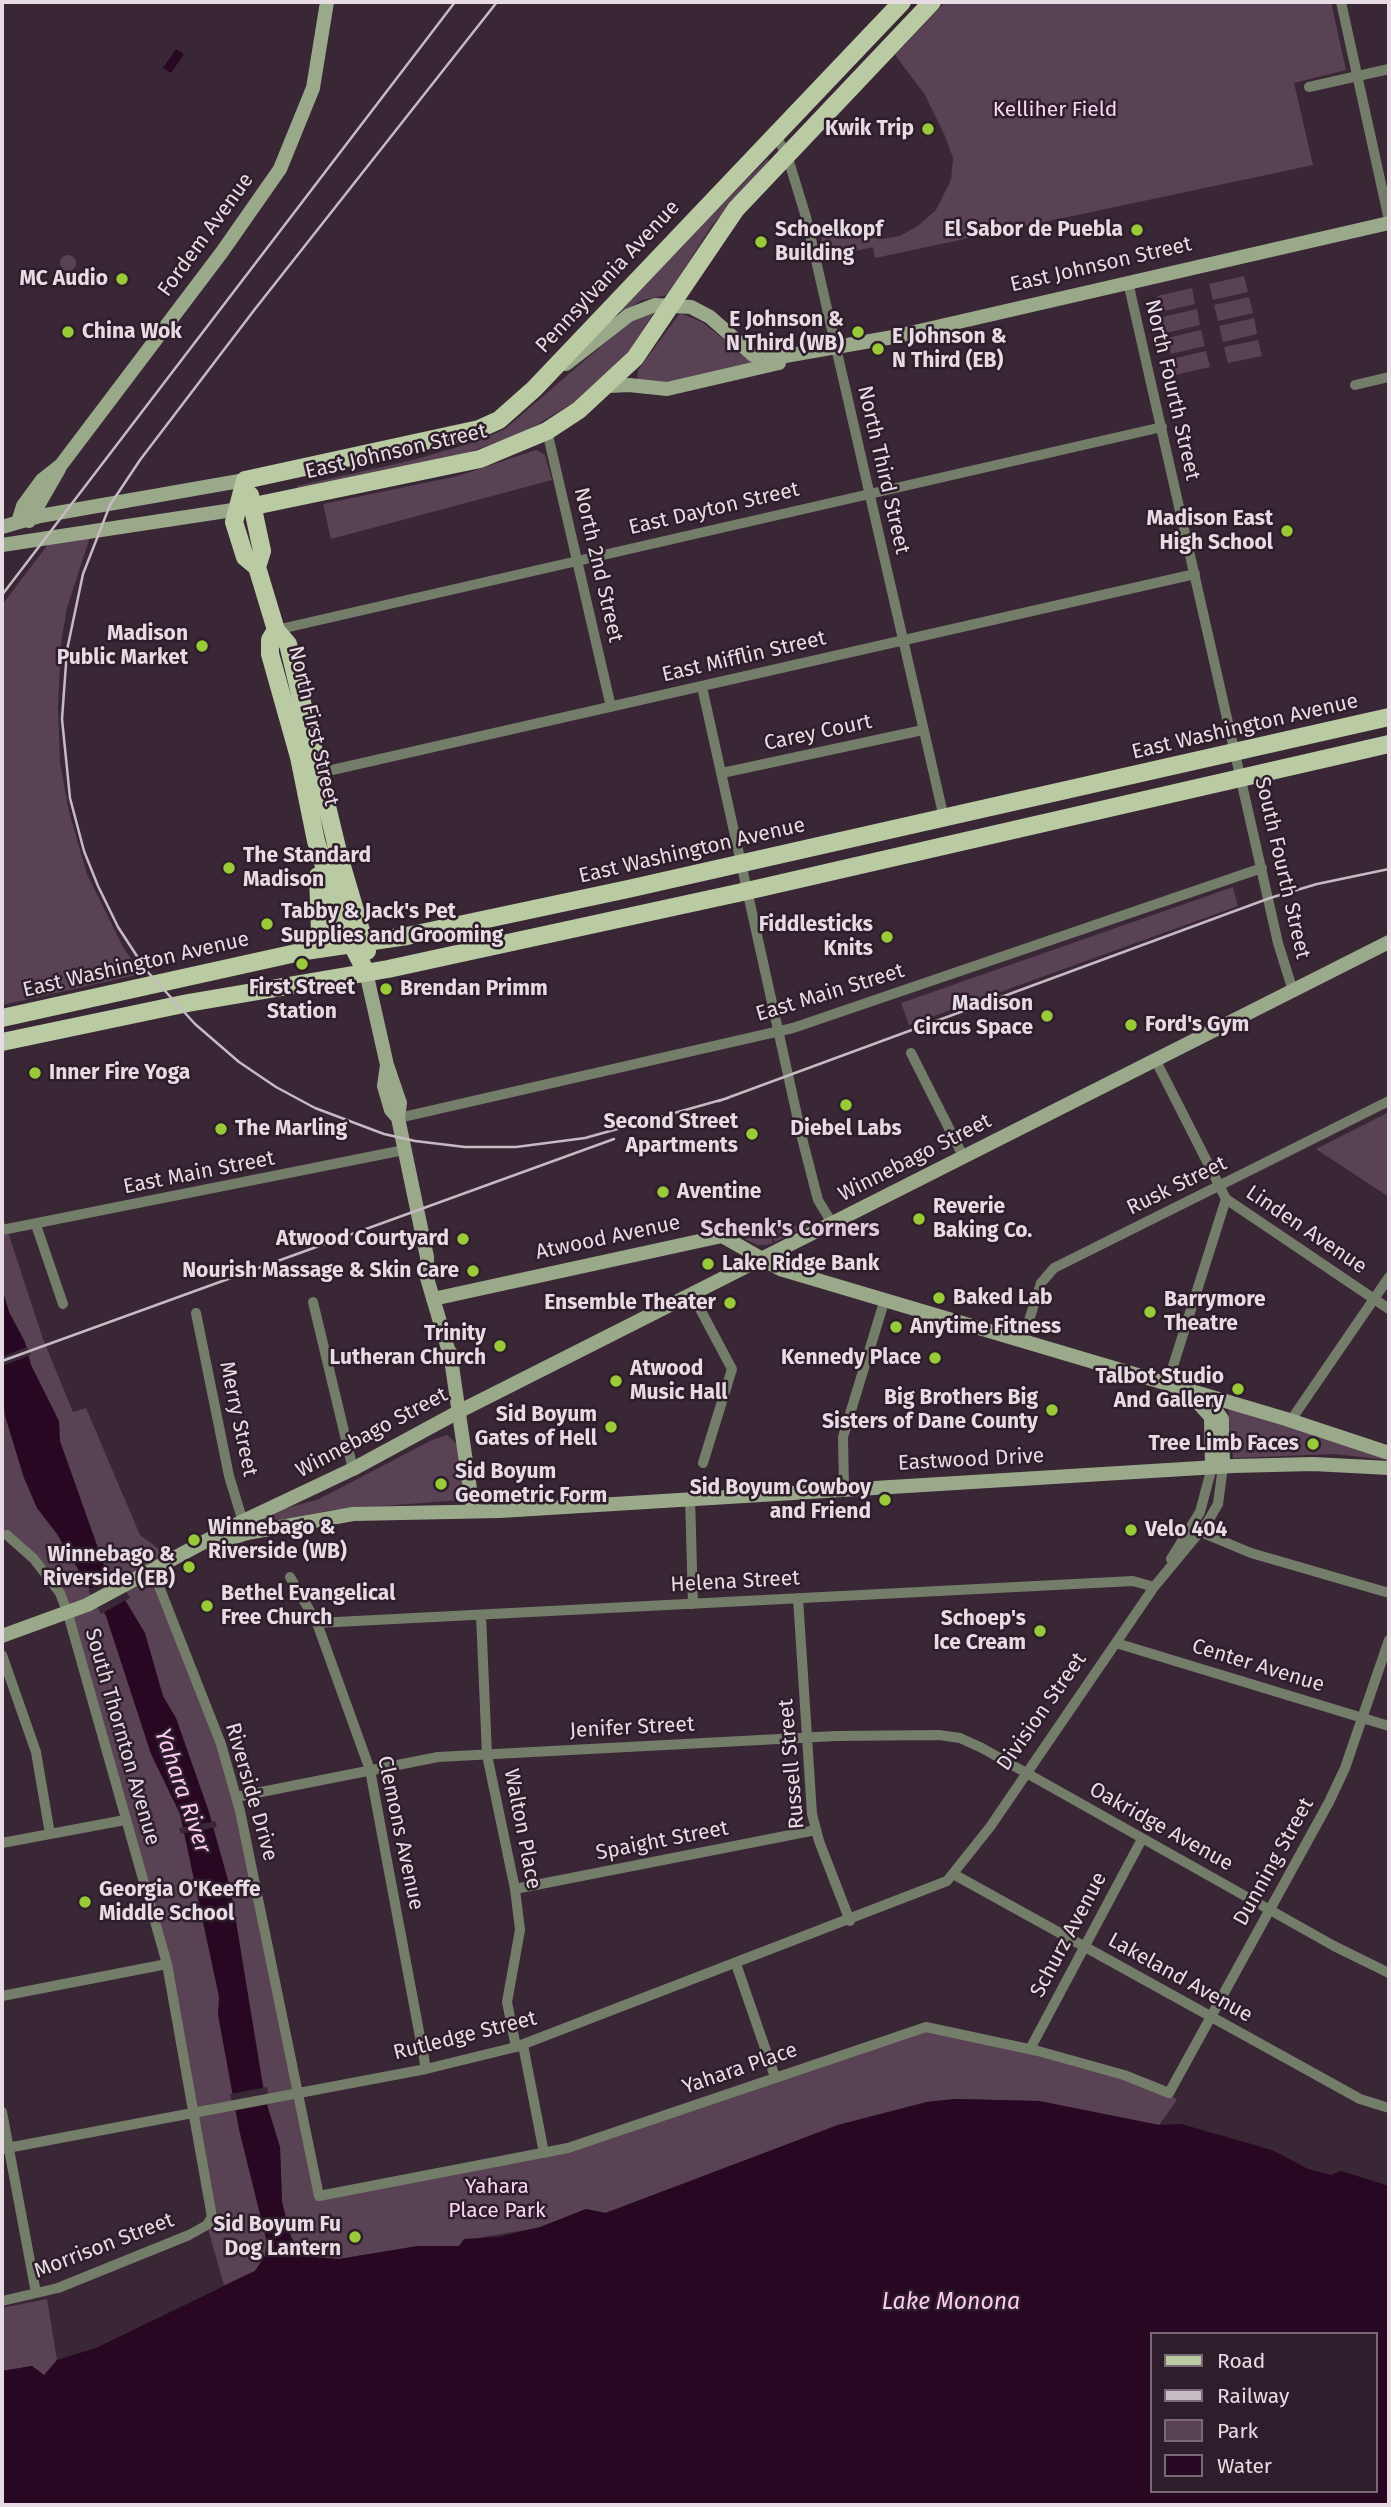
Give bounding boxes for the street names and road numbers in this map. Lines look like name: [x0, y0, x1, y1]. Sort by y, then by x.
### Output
street label: Fordem Avenue: [153, 168, 259, 302]
street label: Pennsylvania Avenue: [531, 195, 685, 359]
street label: East Johnson Street: [1008, 232, 1194, 298]
street label: North Fourth Street: [1139, 297, 1205, 483]
street label: North Third Street: [851, 383, 915, 557]
street label: East Johnson Street: [303, 419, 489, 485]
street label: East Dayton Street: [626, 477, 802, 541]
street label: North 2nd Street: [568, 485, 628, 645]
street label: East Mifflin Street: [659, 626, 829, 688]
street label: North First Street: [282, 644, 344, 808]
street label: East Washington Avenue: [1129, 689, 1361, 765]
street label: Carey Court: [762, 709, 874, 757]
street label: South Fourth Street: [1249, 775, 1315, 961]
street label: East Washington Avenue: [576, 813, 808, 889]
street label: East Washington Avenue: [20, 927, 252, 1003]
street label: East Main Street: [753, 958, 907, 1028]
street label: Winnebago Street: [834, 1109, 996, 1207]
street label: East Main Street: [121, 1146, 277, 1200]
street label: Rusk Street: [1123, 1151, 1231, 1221]
street label: Linden Avenue: [1241, 1180, 1371, 1280]
street label: Atwood Avenue: [533, 1210, 683, 1266]
street label: Merry Street: [214, 1359, 262, 1479]
street label: Winnebago Street: [292, 1382, 452, 1484]
street label: Eastwood Drive: [897, 1444, 1045, 1476]
street label: Helena Street: [670, 1566, 800, 1598]
street label: South Thornton Avenue: [79, 1626, 165, 1848]
street label: Center Avenue: [1189, 1634, 1327, 1698]
street label: Division Street: [992, 1648, 1092, 1776]
street label: Russell Street: [774, 1698, 810, 1830]
street label: Jenifer Street: [569, 1712, 695, 1744]
street label: Riverside Drive: [219, 1720, 283, 1864]
street label: Clemons Avenue: [371, 1754, 429, 1912]
street label: Walton Place: [498, 1767, 546, 1891]
street label: Oakridge Avenue: [1085, 1777, 1237, 1877]
street label: Dunning Street: [1229, 1794, 1319, 1930]
street label: Spaight Street: [594, 1816, 730, 1866]
street label: Schurz Avenue: [1025, 1868, 1113, 2002]
street label: Lakeland Avenue: [1103, 1928, 1257, 2028]
street label: Rutledge Street: [391, 2006, 539, 2066]
street label: Yahara Place: [679, 2038, 801, 2100]
street label: Morrison Street: [31, 2208, 177, 2284]

